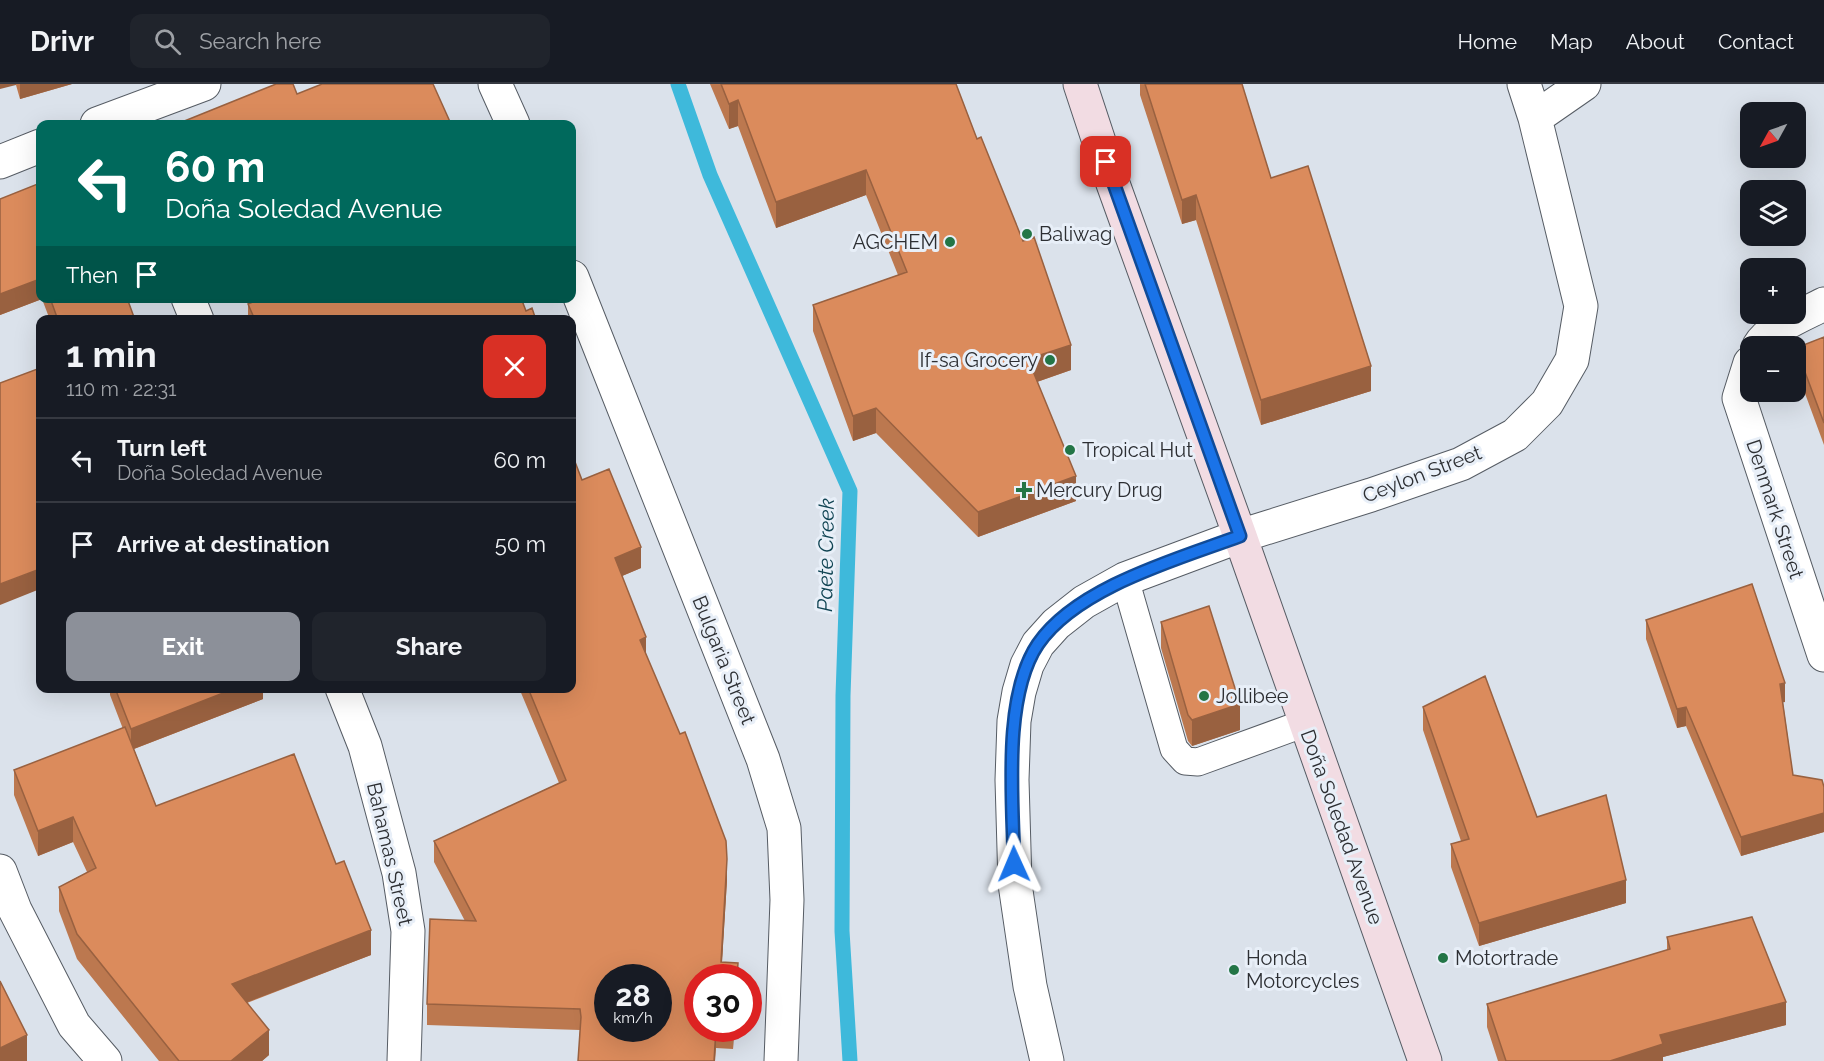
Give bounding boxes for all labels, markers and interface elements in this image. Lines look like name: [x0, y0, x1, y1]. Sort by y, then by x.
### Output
search box: [130, 14, 550, 68]
text: Drivr: [30, 25, 94, 58]
icon: search: [151, 25, 184, 58]
text: Search here: [199, 28, 321, 54]
text: Home: [1458, 29, 1517, 54]
text: Map: [1550, 29, 1593, 54]
text: About: [1626, 29, 1685, 54]
text: Contact: [1718, 29, 1794, 54]
north arrow: [1740, 102, 1806, 168]
map controls: [1740, 102, 1806, 402]
pin: [1080, 136, 1131, 187]
text: 60 m: [165, 143, 265, 192]
icon: left: [66, 144, 144, 222]
icon: arrive: [1089, 145, 1122, 178]
button: layers: [1740, 180, 1806, 246]
text: Doña Soledad Avenue: [165, 193, 442, 224]
place label: Baliwag: [1039, 222, 1112, 246]
marker: Baliwag: [1020, 227, 1034, 241]
place label: AGCHEM: [852, 230, 938, 254]
marker: AGCHEM: [943, 235, 957, 249]
icon: arrive: [130, 258, 163, 291]
button: +: [1740, 258, 1806, 324]
text: Then: [66, 262, 118, 288]
text: 1 min: [66, 333, 157, 375]
button: close: [483, 335, 546, 398]
button: −: [1740, 336, 1806, 402]
place label: If-sa Grocery: [920, 348, 1038, 372]
marker: If-sa Grocery: [1043, 353, 1057, 367]
text: 110 m · 22:31: [66, 377, 177, 401]
text: Turn left: [117, 435, 207, 461]
street label: Denmark Street: [1741, 436, 1809, 582]
place label: Tropical Hut: [1082, 438, 1193, 462]
street label: Ceylon Street: [1359, 440, 1485, 508]
marker: Tropical Hut: [1063, 443, 1077, 457]
icon: left: [66, 444, 99, 477]
text: 60 m: [493, 447, 546, 473]
text: Doña Soledad Avenue: [117, 461, 323, 485]
place label: Mercury Drug: [1036, 478, 1163, 502]
marker: Mercury Drug: [1017, 483, 1031, 497]
water label: Paete Creek: [812, 498, 839, 612]
icon: arrive: [66, 528, 99, 561]
text: Arrive at destination: [117, 531, 330, 557]
text: 50 m: [495, 531, 546, 557]
street label: Bulgaria Street: [687, 592, 761, 728]
button: Exit: [66, 612, 300, 681]
button: Share: [312, 612, 546, 681]
place label: Jollibee: [1216, 684, 1289, 708]
marker: Jollibee: [1197, 689, 1211, 703]
street label: Doña Soledad Avenue: [1296, 726, 1389, 928]
street label: Bahamas Street: [362, 780, 418, 928]
position arrow: [982, 832, 1046, 896]
place label: Honda Motorcycles: [1246, 946, 1359, 993]
place label: Motortrade: [1455, 946, 1559, 970]
marker: Motortrade: [1436, 951, 1450, 965]
marker: Honda Motorcycles: [1227, 963, 1241, 977]
speed limit sign: 30: [684, 964, 762, 1042]
text: 28: [615, 978, 651, 1013]
text: km/h: [613, 1009, 653, 1027]

